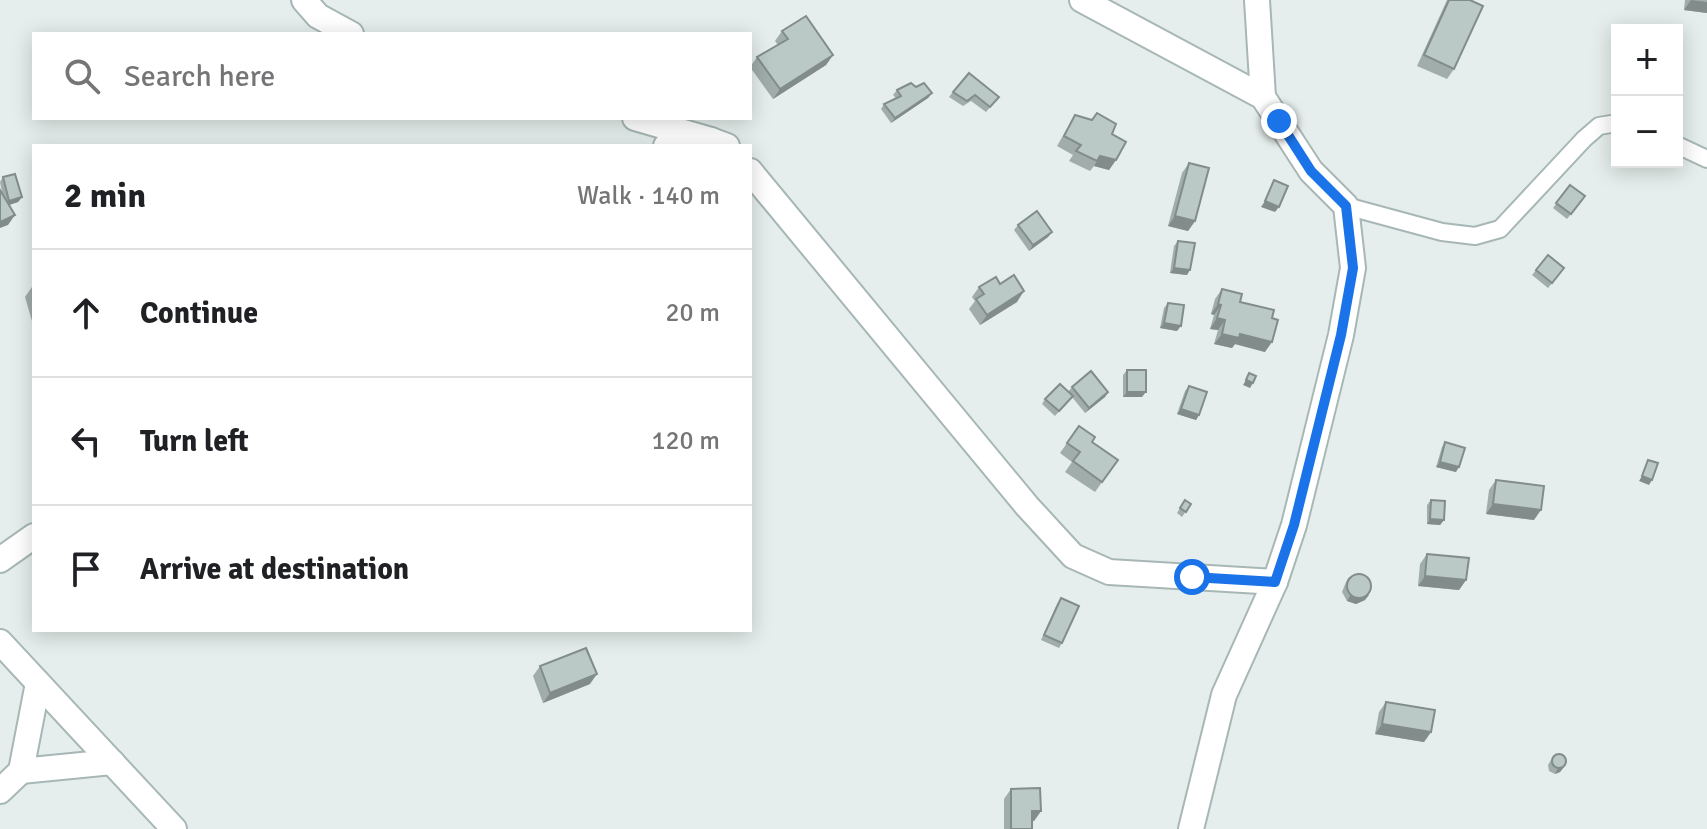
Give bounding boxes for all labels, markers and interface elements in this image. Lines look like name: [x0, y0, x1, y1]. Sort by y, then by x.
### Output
map controls: [1611, 24, 1683, 168]
button: +: [1611, 24, 1683, 96]
search box: [32, 32, 752, 120]
icon: search: [60, 54, 104, 98]
text: Search here: [124, 58, 275, 95]
button: −: [1611, 96, 1683, 168]
route end: [1261, 103, 1297, 139]
text: 2 min: [64, 175, 146, 217]
text: Walk · 140 m: [577, 180, 720, 212]
icon: ahead: [64, 291, 108, 335]
text: Continue: [140, 295, 258, 332]
text: 20 m: [665, 297, 720, 329]
icon: left: [64, 419, 108, 463]
text: Turn left: [140, 423, 249, 460]
text: 120 m: [651, 425, 720, 457]
icon: arrive: [64, 547, 108, 591]
text: Arrive at destination: [140, 551, 409, 588]
route start: [1174, 559, 1210, 595]

